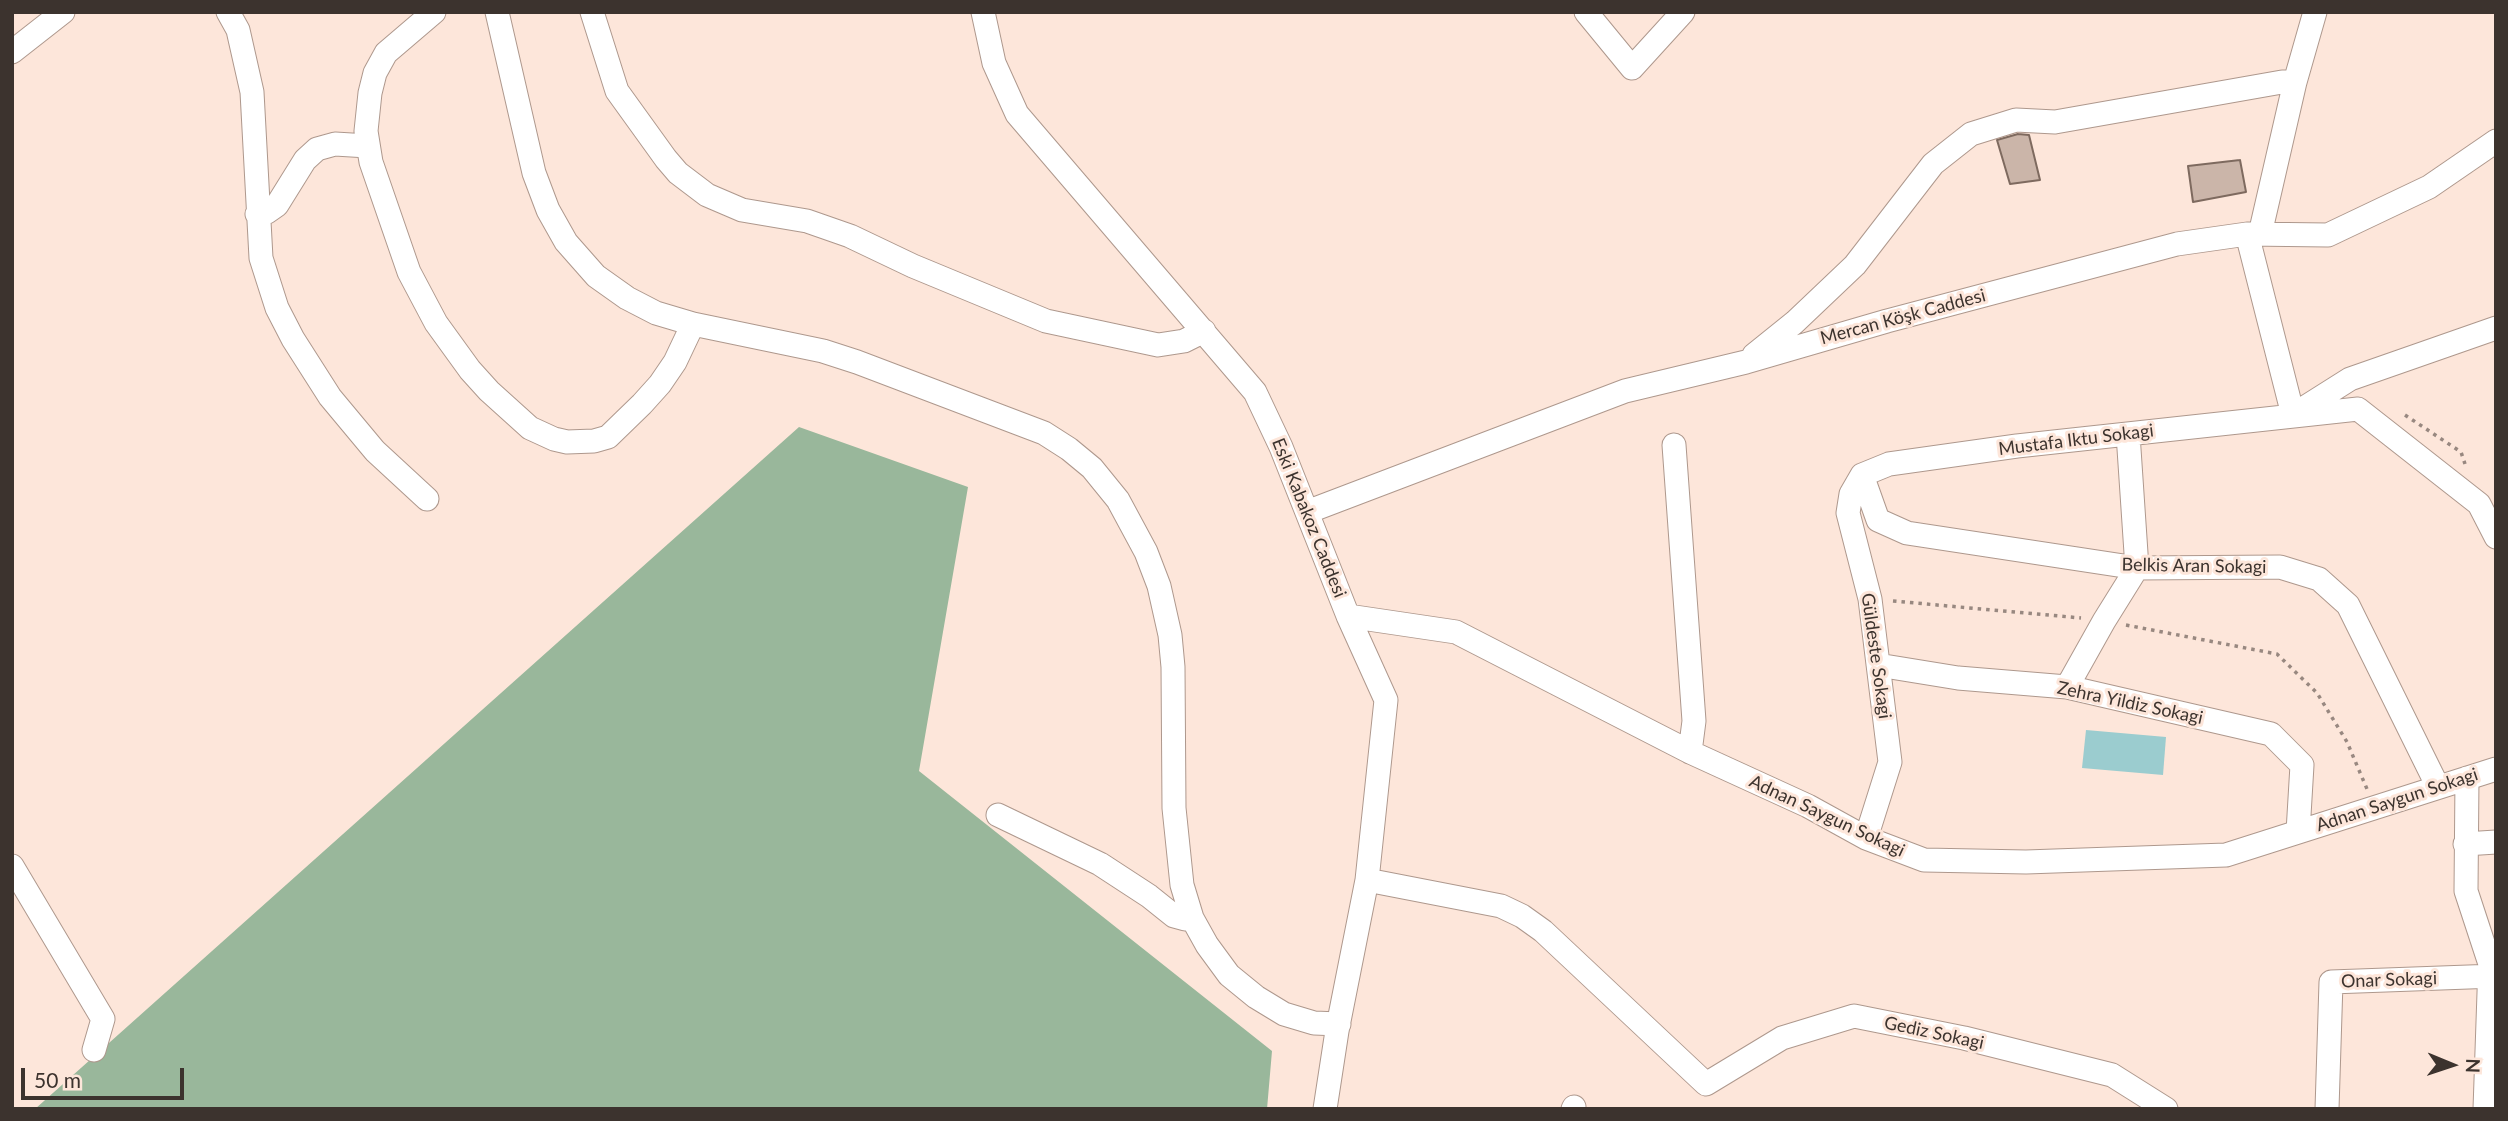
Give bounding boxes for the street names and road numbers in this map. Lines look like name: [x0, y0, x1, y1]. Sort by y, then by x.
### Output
street label: Mercan Köşk Caddesi: [1818, 285, 1988, 349]
street label: Mustafa Iktu Sokagi: [1997, 420, 2155, 460]
street label: Eski Kabakoz Caddesi: [1267, 435, 1351, 601]
street label: Belkis Aran Sokagi: [2121, 554, 2267, 578]
street label: Güldeste Sokagi: [1856, 592, 1896, 720]
street label: Zehra Yildiz Sokagi: [2055, 677, 2205, 729]
street label: Adnan Saygun Sokagi: [2313, 764, 2481, 836]
street label: Adnan Saygun Sokagi: [1746, 771, 1908, 861]
street label: Onar Sokagi: [2341, 968, 2437, 992]
street label: Gediz Sokagi: [1882, 1012, 1986, 1054]

